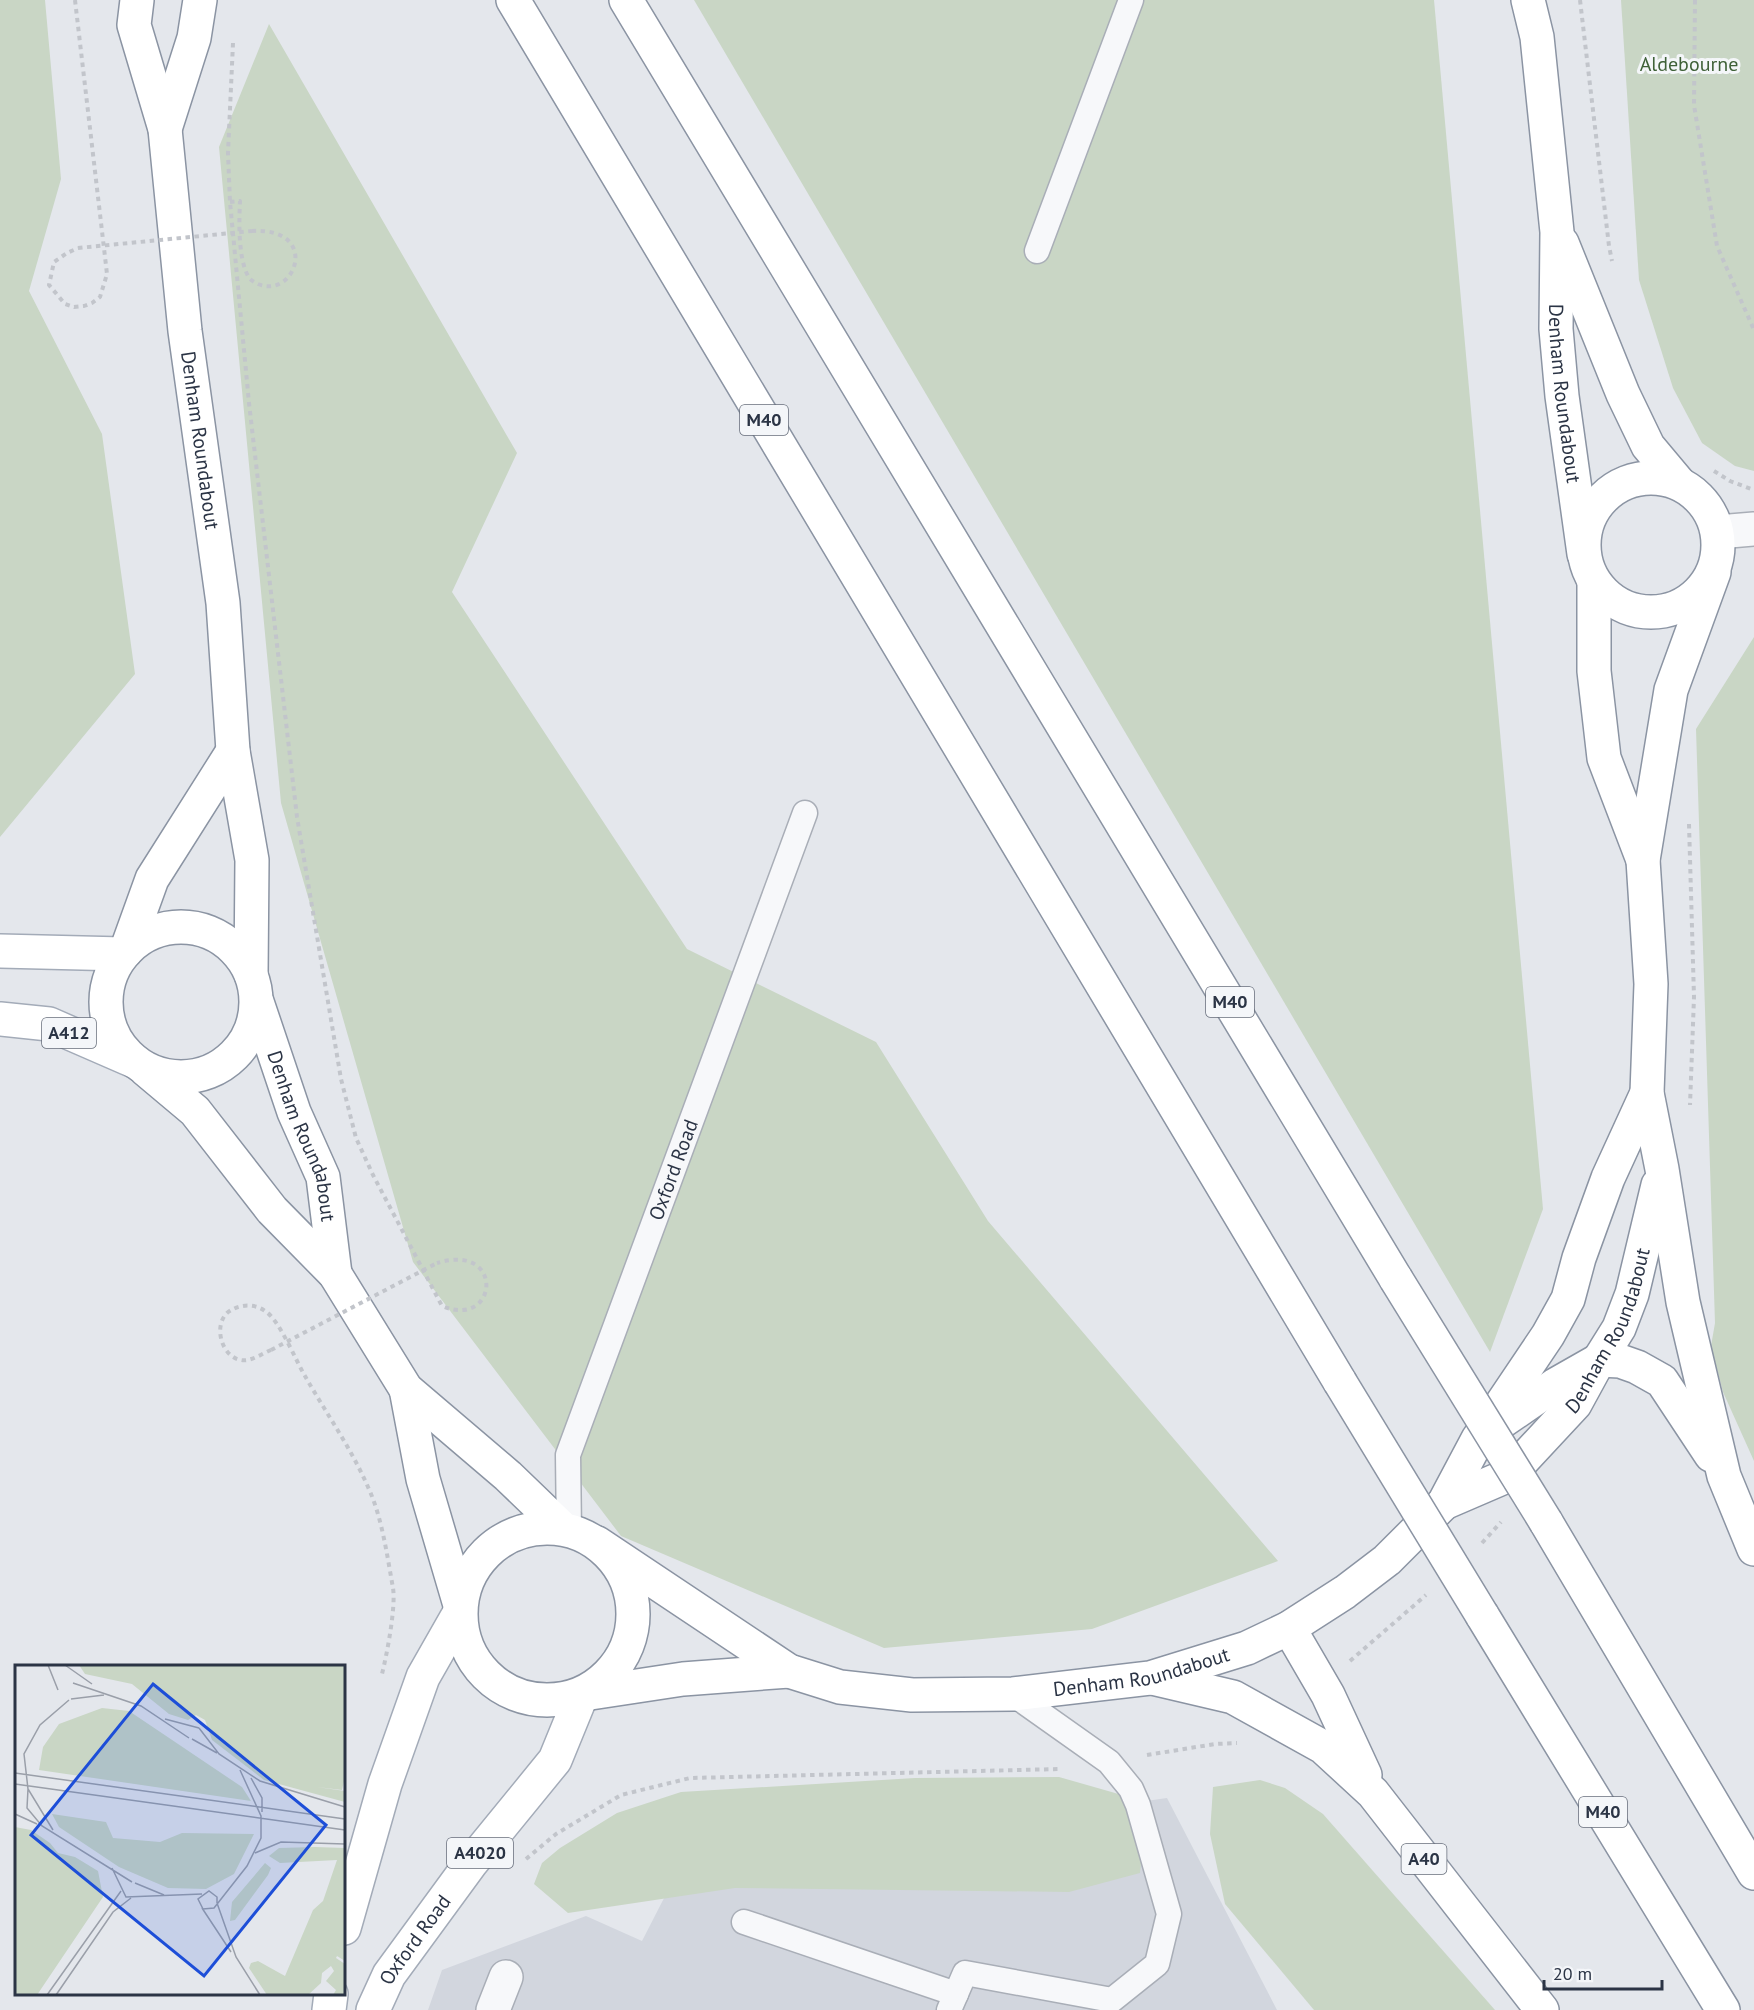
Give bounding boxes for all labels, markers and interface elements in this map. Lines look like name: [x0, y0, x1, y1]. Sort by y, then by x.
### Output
park label: Aldebourne: [1640, 51, 1738, 77]
street label: Denham Roundabout: [1543, 304, 1587, 485]
street label: Denham Roundabout: [175, 349, 226, 531]
road number: M40: [740, 405, 788, 435]
road number: M40: [1206, 987, 1254, 1017]
road number: A412: [42, 1018, 96, 1048]
street label: Denham Roundabout: [261, 1047, 341, 1223]
street label: Oxford Road: [643, 1116, 704, 1224]
street label: Denham Roundabout: [1560, 1245, 1656, 1419]
street label: Denham Roundabout: [1052, 1641, 1233, 1702]
inset map: [15, 1665, 345, 1995]
road number: M40: [1579, 1797, 1627, 1827]
road number: A4020: [447, 1838, 513, 1868]
road number: A40: [1402, 1844, 1446, 1874]
street label: Oxford Road: [373, 1890, 456, 1989]
scale bar: [1544, 1953, 1662, 1991]
text: 20 m: [1553, 1962, 1592, 1985]

